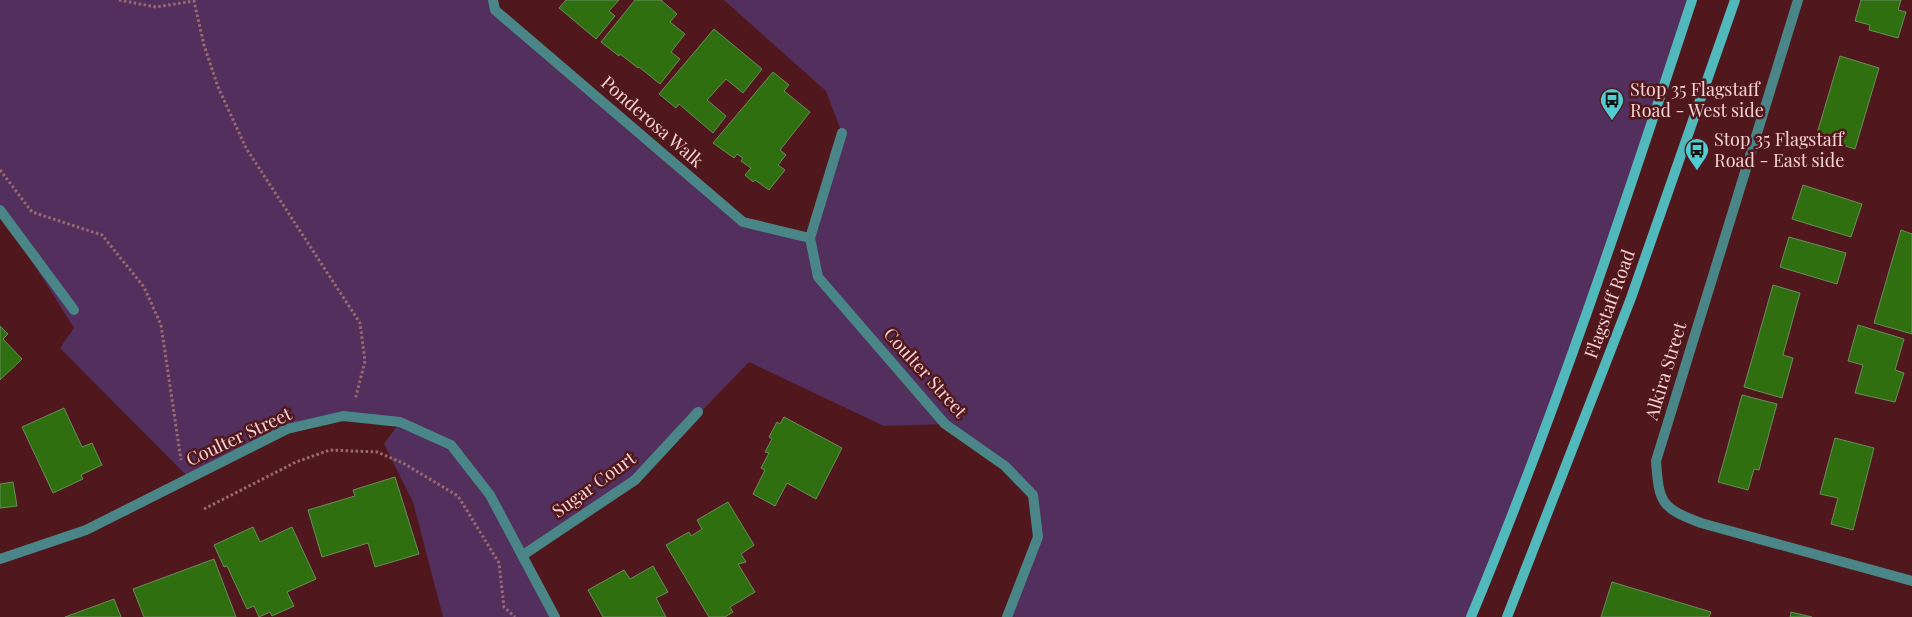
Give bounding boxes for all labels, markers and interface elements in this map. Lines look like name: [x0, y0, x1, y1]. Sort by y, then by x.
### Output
street label: Ponderosa Walk: [596, 70, 709, 172]
place label: Stop 35 Flagstaff Road - West side: [1630, 77, 1764, 122]
bus stop icon: Stop 35 Flagstaff Road - West side: [1599, 87, 1625, 121]
place label: Stop 35 Flagstaff Road - East side: [1714, 127, 1845, 172]
bus stop icon: Stop 35 Flagstaff Road - East side: [1684, 137, 1710, 171]
street label: Flagstaff Road: [1578, 245, 1640, 361]
street label: Alkira Street: [1638, 318, 1692, 424]
street label: Coulter Street: [879, 322, 973, 423]
street label: Coulter Street: [182, 401, 296, 471]
street label: Sugar Court: [547, 445, 640, 523]

